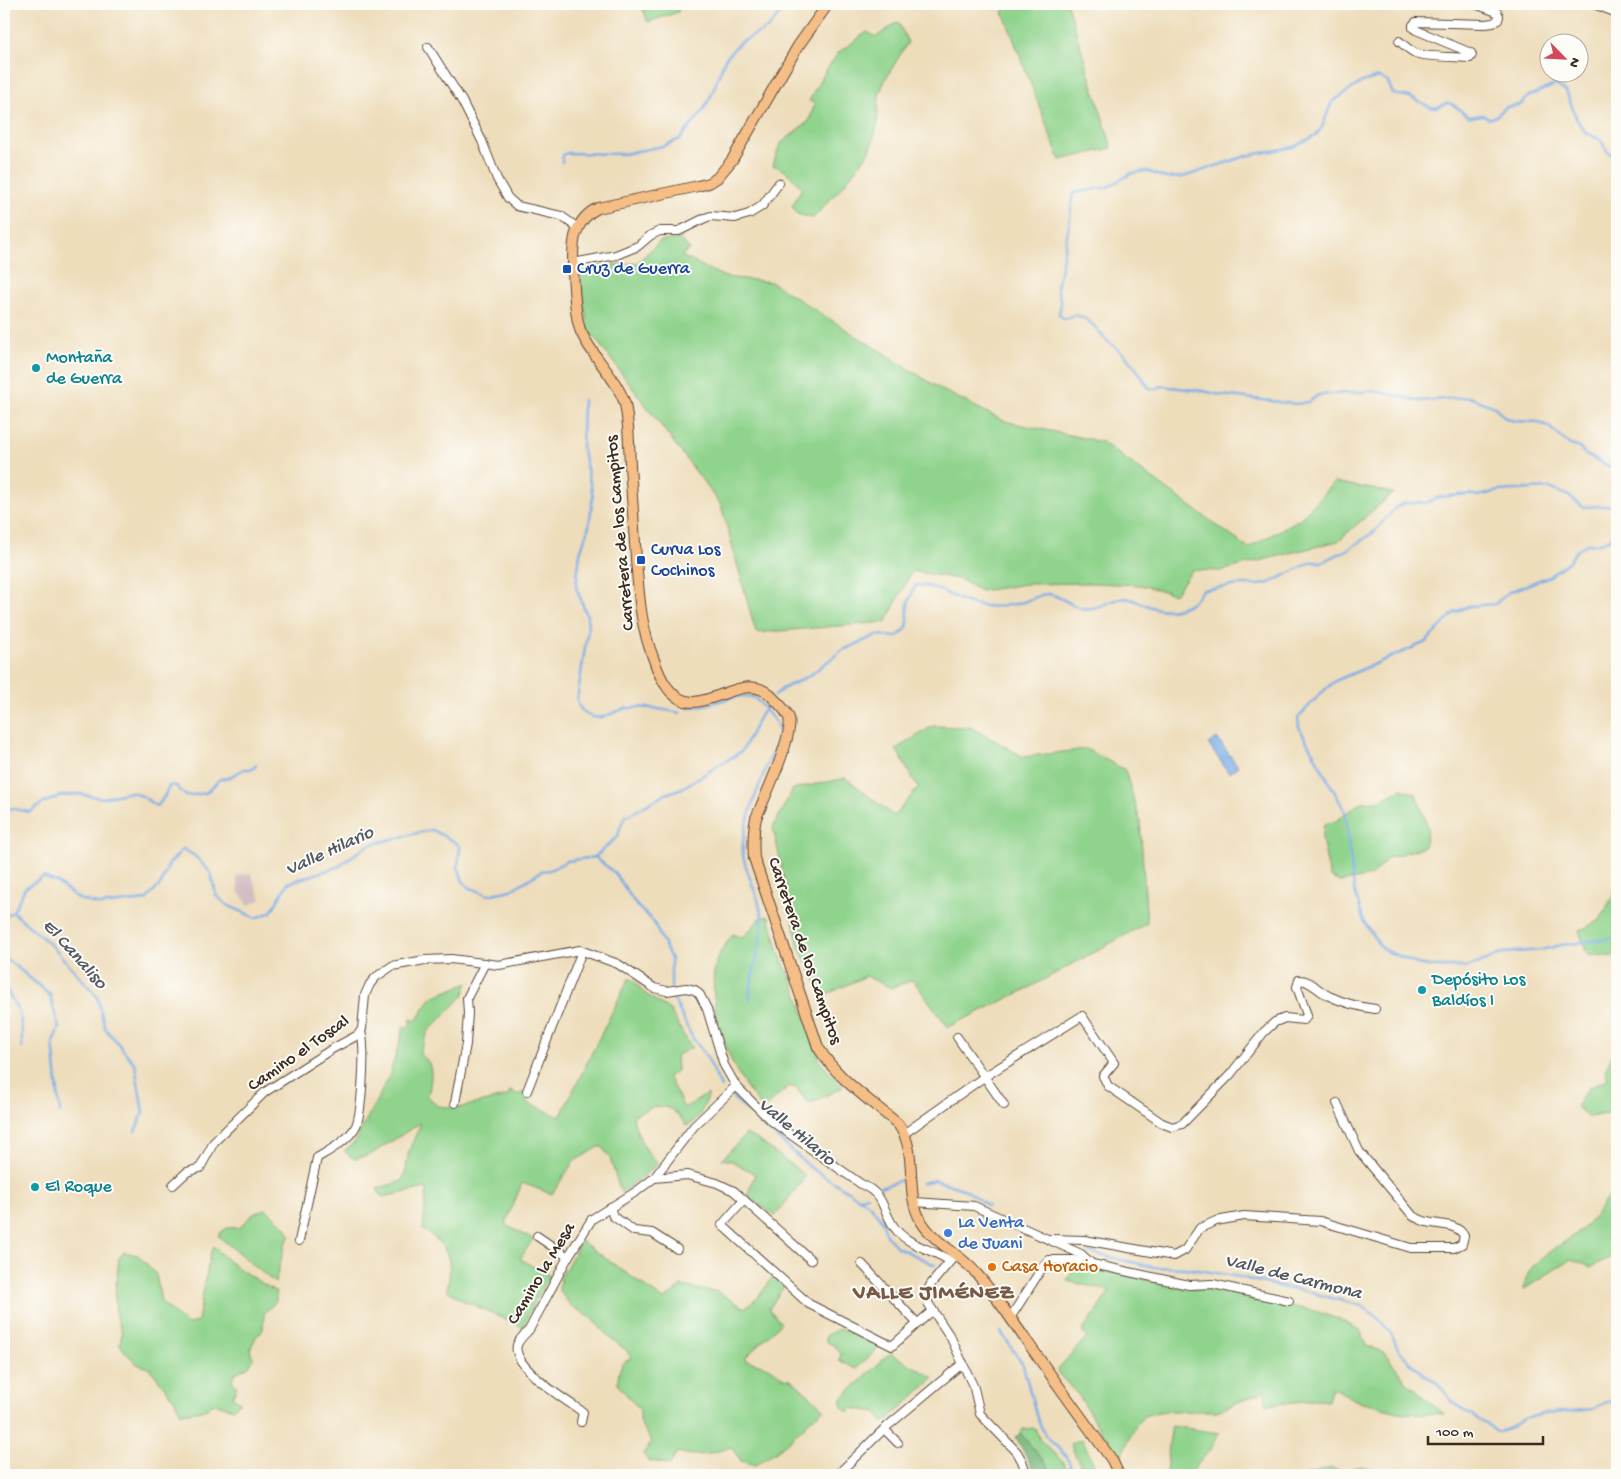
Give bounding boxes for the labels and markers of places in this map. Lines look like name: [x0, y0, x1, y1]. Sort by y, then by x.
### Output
place label: Cruz de Guerra: [577, 259, 691, 280]
marker: Cruz de Guerra: [561, 263, 573, 275]
place label: Montaña de Guerra: [46, 348, 123, 390]
marker: Montaña de Guerra: [30, 362, 42, 374]
place label: Curva Los Cochinos: [651, 540, 722, 582]
marker: Curva Los Cochinos: [635, 554, 647, 566]
place label: Depósito Los Baldíos I: [1431, 970, 1527, 1012]
marker: Depósito Los Baldíos I: [1416, 984, 1428, 996]
place label: El Roque: [45, 1177, 112, 1198]
marker: El Roque: [29, 1181, 41, 1193]
place label: La Venta de Juani: [958, 1213, 1025, 1255]
marker: La Venta de Juani: [942, 1227, 954, 1239]
place label: Casa Horacio: [1002, 1257, 1098, 1278]
marker: Casa Horacio: [986, 1261, 998, 1273]

